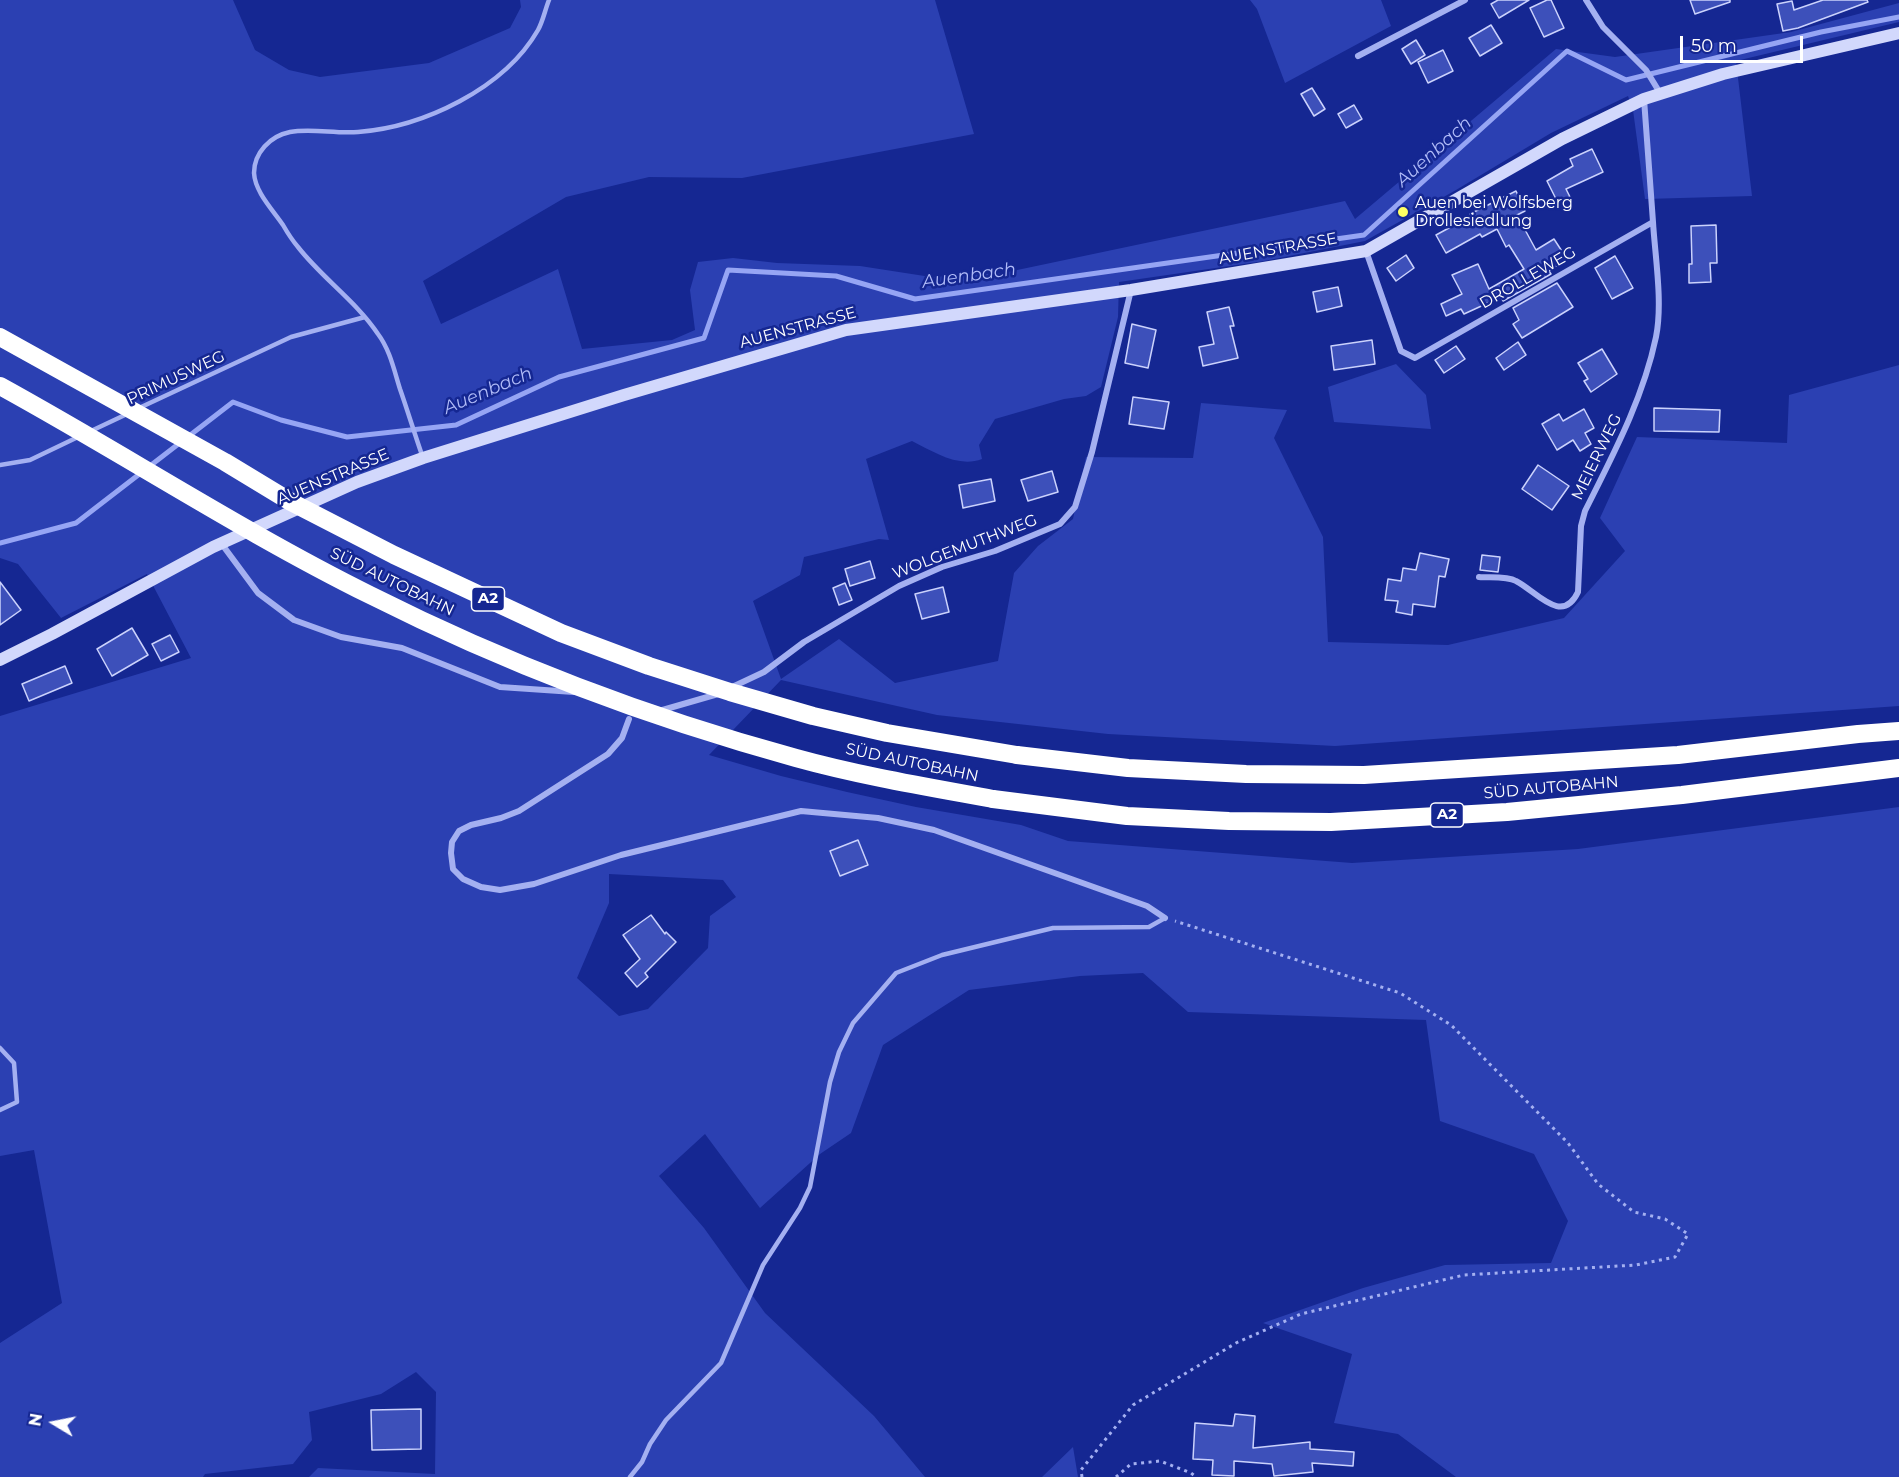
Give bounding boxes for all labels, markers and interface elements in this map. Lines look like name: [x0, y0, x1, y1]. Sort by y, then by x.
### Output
scale bar: [1683, 24, 1806, 62]
text: 50 m: [1691, 35, 1737, 57]
water label: Auenbach: [1392, 112, 1476, 192]
place label: Auen bei Wolfsberg Drollesiedlung: [1415, 193, 1573, 231]
marker: Auen bei Wolfsberg Drollesiedlung: [1396, 205, 1410, 219]
street label: AUENSTRASSE: [1217, 229, 1339, 269]
street label: DROLLEWEG: [1476, 243, 1580, 313]
water label: Auenbach: [921, 259, 1017, 293]
street label: AUENSTRASSE: [738, 303, 858, 353]
street label: PRIMUSWEG: [124, 347, 228, 409]
water label: Auenbach: [440, 363, 536, 419]
street label: MEIERWEG: [1568, 411, 1626, 503]
street label: AUENSTRASSE: [274, 445, 392, 509]
street label: WOLGEMUTHWEG: [890, 511, 1040, 583]
street label: SÜD AUTOBAHN: [327, 544, 457, 620]
road number: A2: [472, 587, 504, 611]
street label: SÜD AUTOBAHN: [844, 740, 980, 786]
street label: SÜD AUTOBAHN: [1483, 773, 1619, 803]
road number: A2: [1430, 803, 1464, 827]
north arrow: [24, 1393, 84, 1453]
text: N: [25, 1412, 46, 1428]

